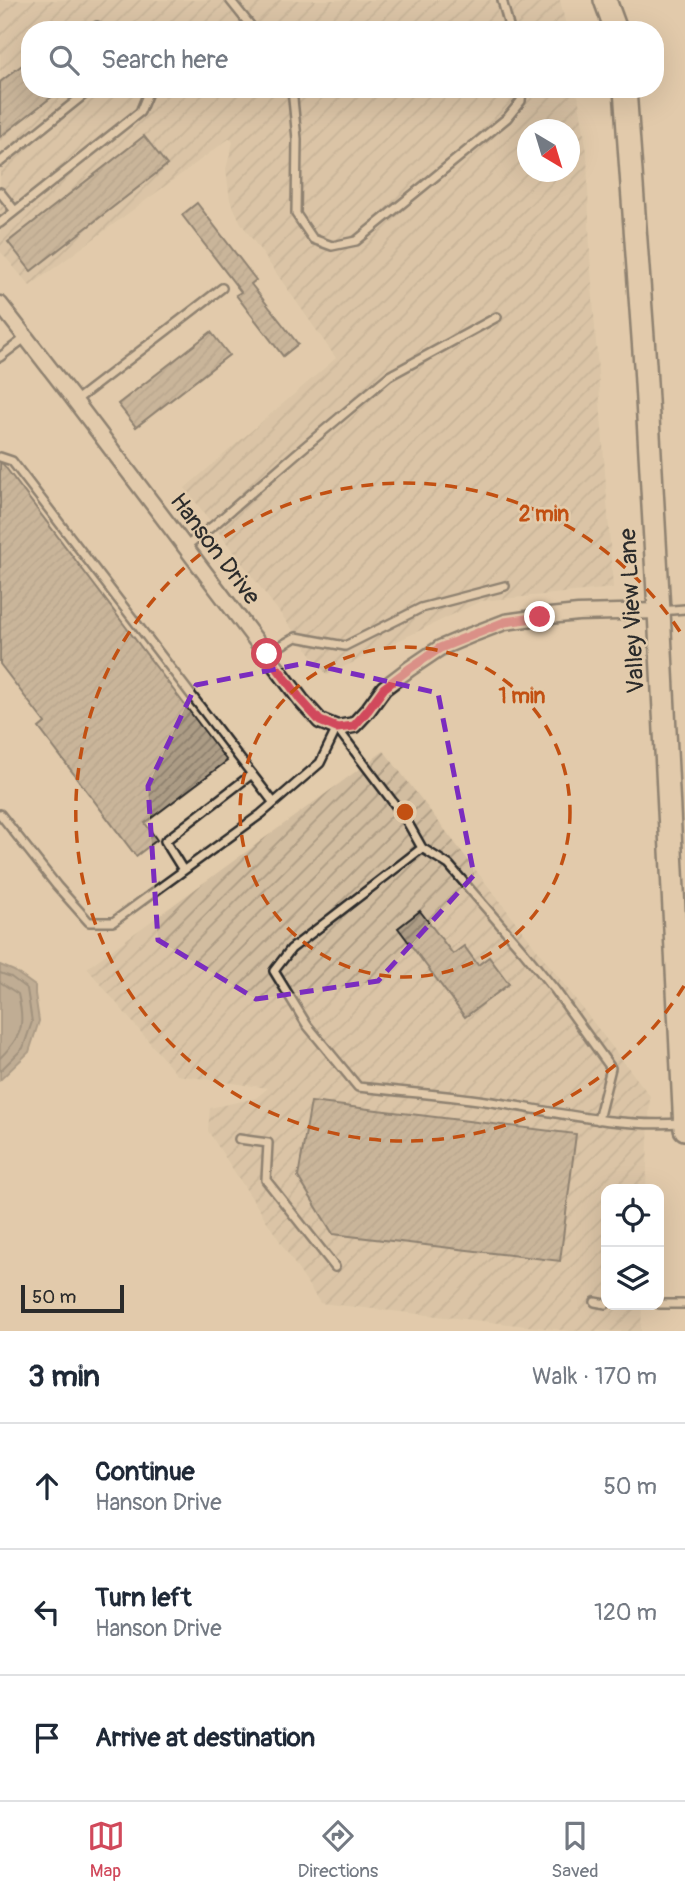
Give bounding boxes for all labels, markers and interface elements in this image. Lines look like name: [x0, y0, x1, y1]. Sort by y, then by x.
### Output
search box: [21, 21, 664, 98]
icon: search: [45, 41, 83, 79]
text: Search here: [101, 44, 228, 76]
north arrow: [517, 119, 580, 182]
street label: Hanson Drive: [164, 488, 266, 611]
text: 2 min: [519, 501, 569, 528]
street label: Valley View Lane: [613, 527, 651, 694]
route end: [524, 601, 555, 632]
route start: [251, 638, 282, 669]
text: 1 min: [499, 683, 546, 710]
centre of rings: [393, 800, 417, 824]
map controls: [601, 1184, 664, 1310]
button: locate: [601, 1184, 664, 1247]
button: layers: [601, 1247, 664, 1310]
scale bar: [21, 1282, 124, 1314]
text: 50 m: [32, 1285, 76, 1309]
text: 3 min: [28, 1358, 100, 1395]
text: Walk · 170 m: [532, 1362, 657, 1391]
text: Continue: [95, 1456, 195, 1488]
icon: ahead: [28, 1467, 66, 1505]
text: 50 m: [603, 1472, 657, 1501]
text: Hanson Drive: [95, 1488, 222, 1517]
text: Turn left: [95, 1582, 191, 1614]
icon: left: [28, 1593, 66, 1631]
text: 120 m: [594, 1598, 657, 1627]
text: Hanson Drive: [95, 1614, 222, 1643]
icon: arrive: [28, 1719, 66, 1757]
text: Arrive at destination: [95, 1722, 315, 1754]
tab: Map: [87, 1817, 125, 1883]
tab: Directions: [298, 1817, 378, 1883]
tab: Saved: [551, 1817, 598, 1883]

